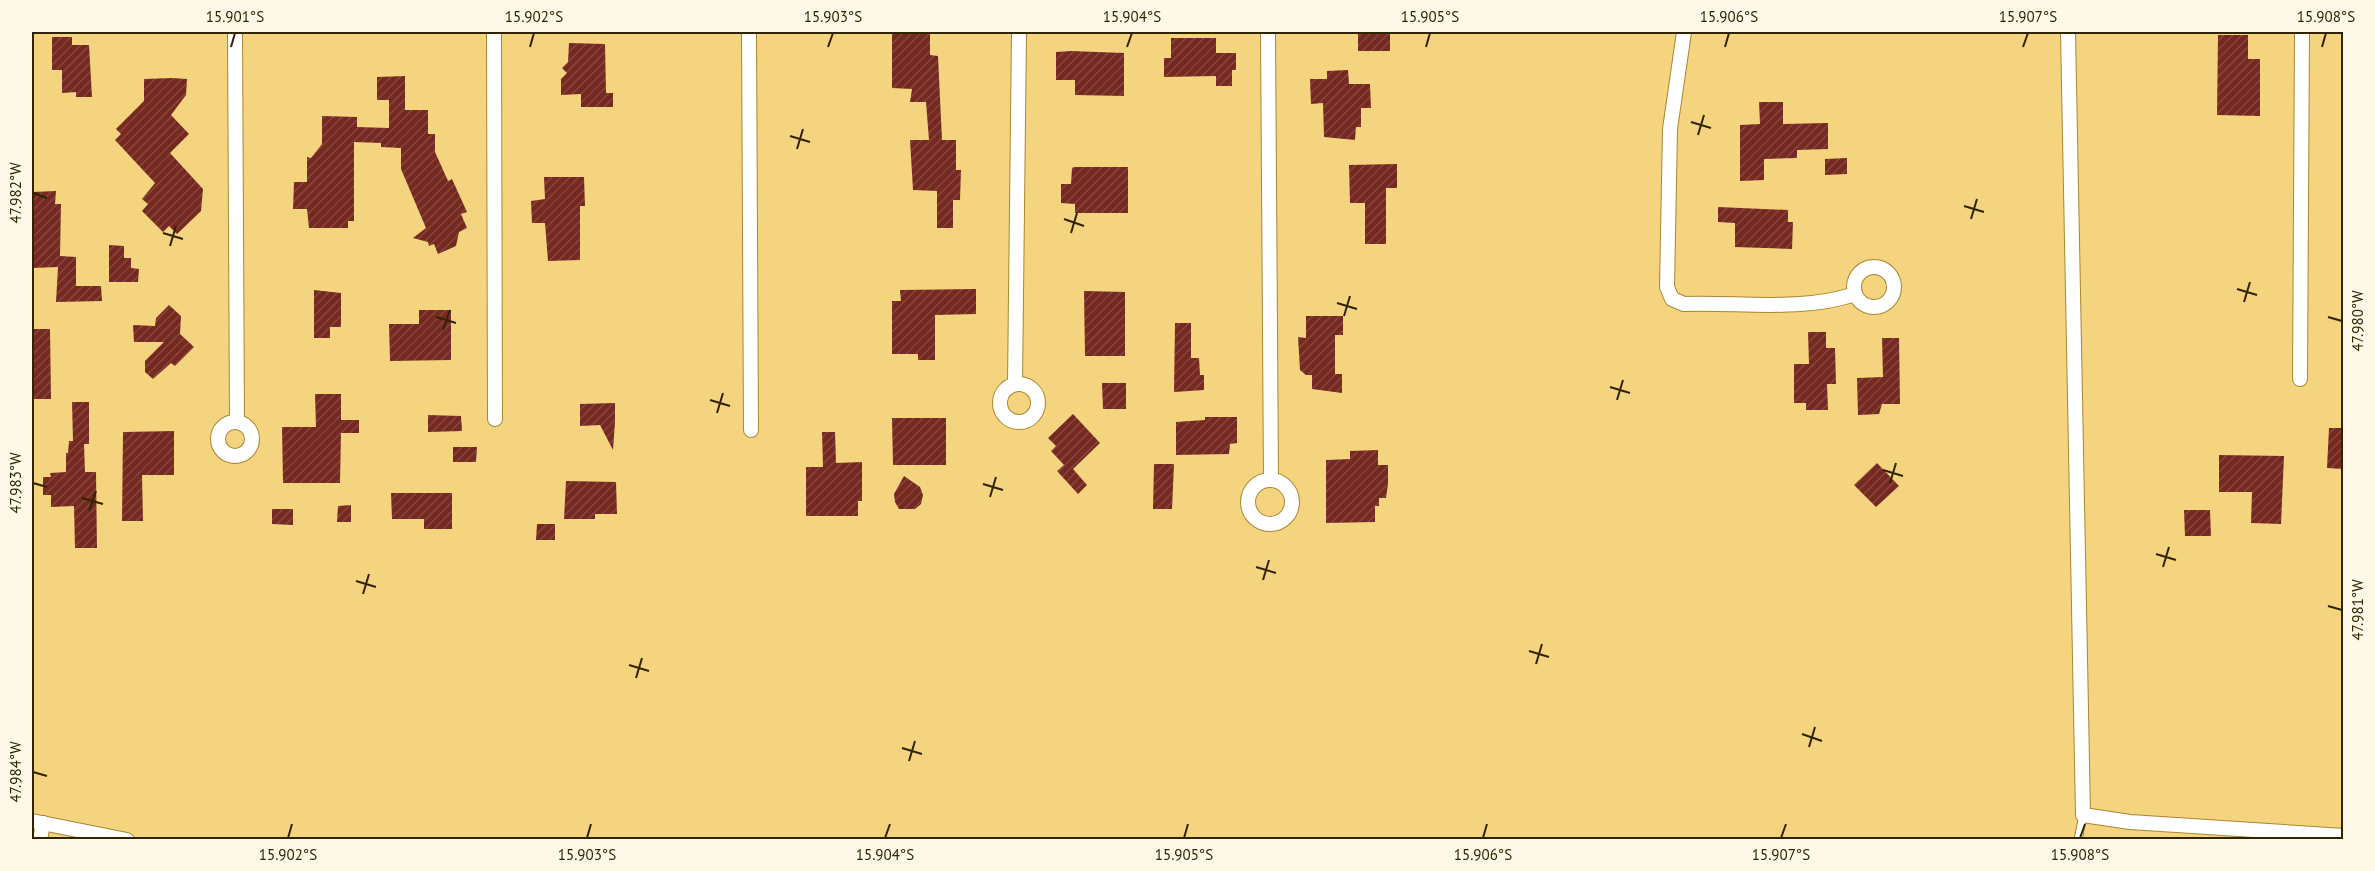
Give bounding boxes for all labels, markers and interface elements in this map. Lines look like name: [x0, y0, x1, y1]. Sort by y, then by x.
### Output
text: 15.901°S: [206, 7, 264, 26]
text: 15.902°S: [505, 7, 563, 26]
text: 15.903°S: [804, 7, 862, 26]
text: 15.904°S: [1103, 7, 1161, 26]
text: 15.905°S: [1401, 7, 1459, 26]
text: 15.906°S: [1700, 7, 1758, 26]
text: 15.907°S: [1999, 7, 2057, 26]
text: 15.908°S: [2297, 7, 2355, 26]
text: 47.982°W: [6, 162, 25, 224]
text: 47.980°W: [2348, 290, 2367, 352]
text: 47.983°W: [6, 452, 25, 514]
text: 47.981°W: [2348, 579, 2367, 641]
text: 47.984°W: [6, 741, 25, 803]
text: 15.902°S: [259, 845, 317, 864]
text: 15.903°S: [558, 845, 616, 864]
text: 15.904°S: [856, 845, 914, 864]
text: 15.905°S: [1155, 845, 1213, 864]
text: 15.906°S: [1454, 845, 1512, 864]
text: 15.907°S: [1752, 845, 1810, 864]
text: 15.908°S: [2051, 845, 2109, 864]

